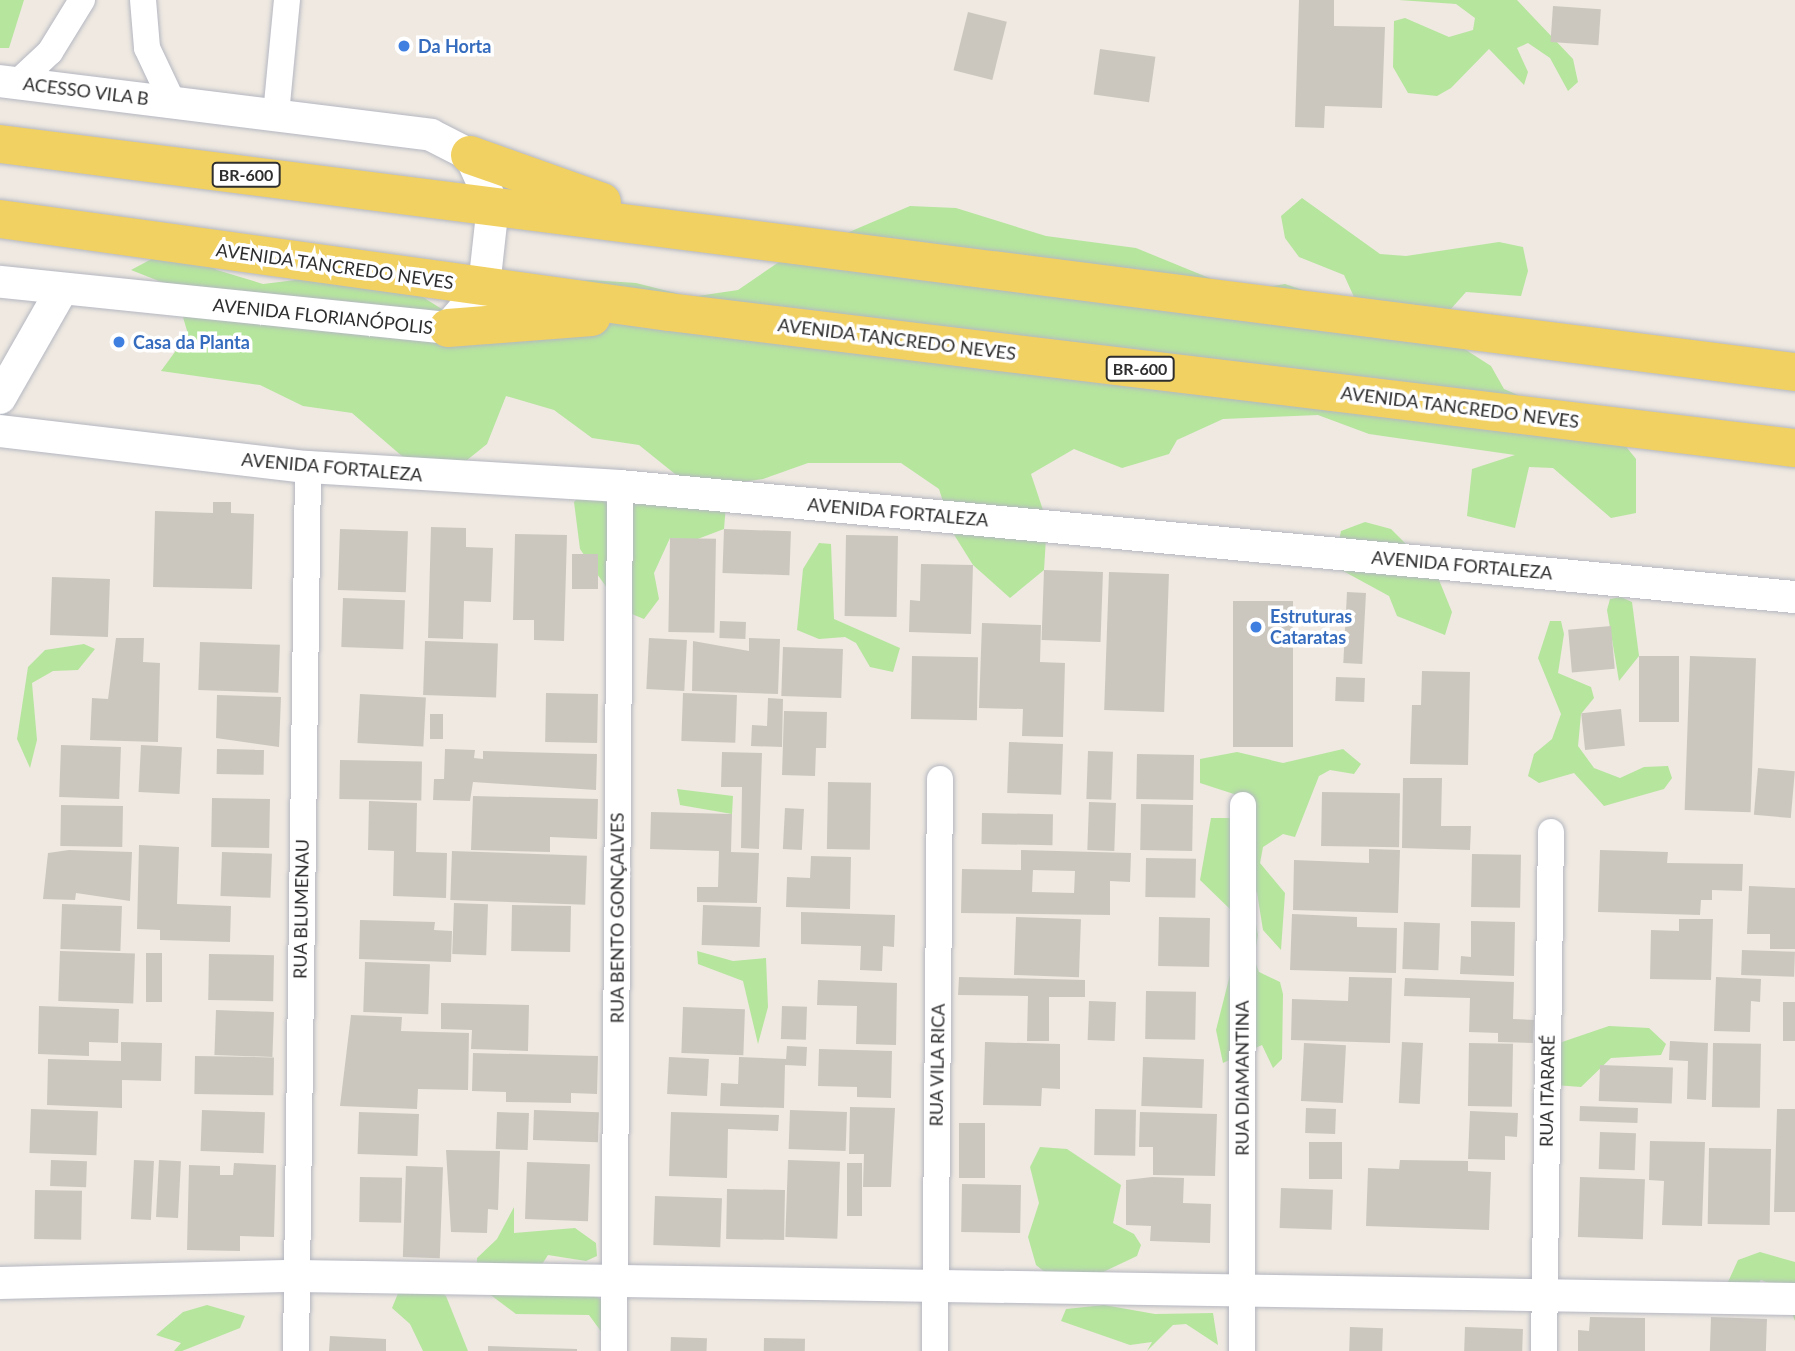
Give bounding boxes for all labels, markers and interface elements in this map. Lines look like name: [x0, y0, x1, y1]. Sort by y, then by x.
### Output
place label: Da Horta: [418, 35, 491, 57]
marker: Da Horta: [396, 38, 412, 54]
street label: ACESSO VILA B: [21, 72, 151, 110]
road number: BR-600: [211, 162, 281, 188]
street label: AVENIDA TANCREDO NEVES: [214, 239, 456, 293]
street label: AVENIDA FLORIANÓPOLIS: [212, 294, 434, 338]
street label: AVENIDA TANCREDO NEVES: [776, 314, 1018, 364]
place label: Casa da Planta: [133, 331, 250, 353]
marker: Casa da Planta: [111, 334, 127, 350]
road number: BR-600: [1105, 356, 1175, 382]
street label: AVENIDA TANCREDO NEVES: [1339, 382, 1581, 432]
street label: AVENIDA FORTALEZA: [240, 448, 424, 486]
street label: AVENIDA FORTALEZA: [806, 493, 990, 531]
street label: AVENIDA FORTALEZA: [1370, 546, 1554, 584]
place label: Estruturas Cataratas: [1270, 606, 1352, 648]
marker: Estruturas Cataratas: [1248, 619, 1264, 635]
street label: RUA BENTO GONÇALVES: [606, 812, 628, 1024]
street label: RUA BLUMENAU: [289, 839, 313, 979]
street label: RUA DIAMANTINA: [1231, 1000, 1253, 1156]
street label: RUA VILA RICA: [925, 1002, 949, 1128]
street label: RUA ITARARÉ: [1535, 1034, 1559, 1148]

